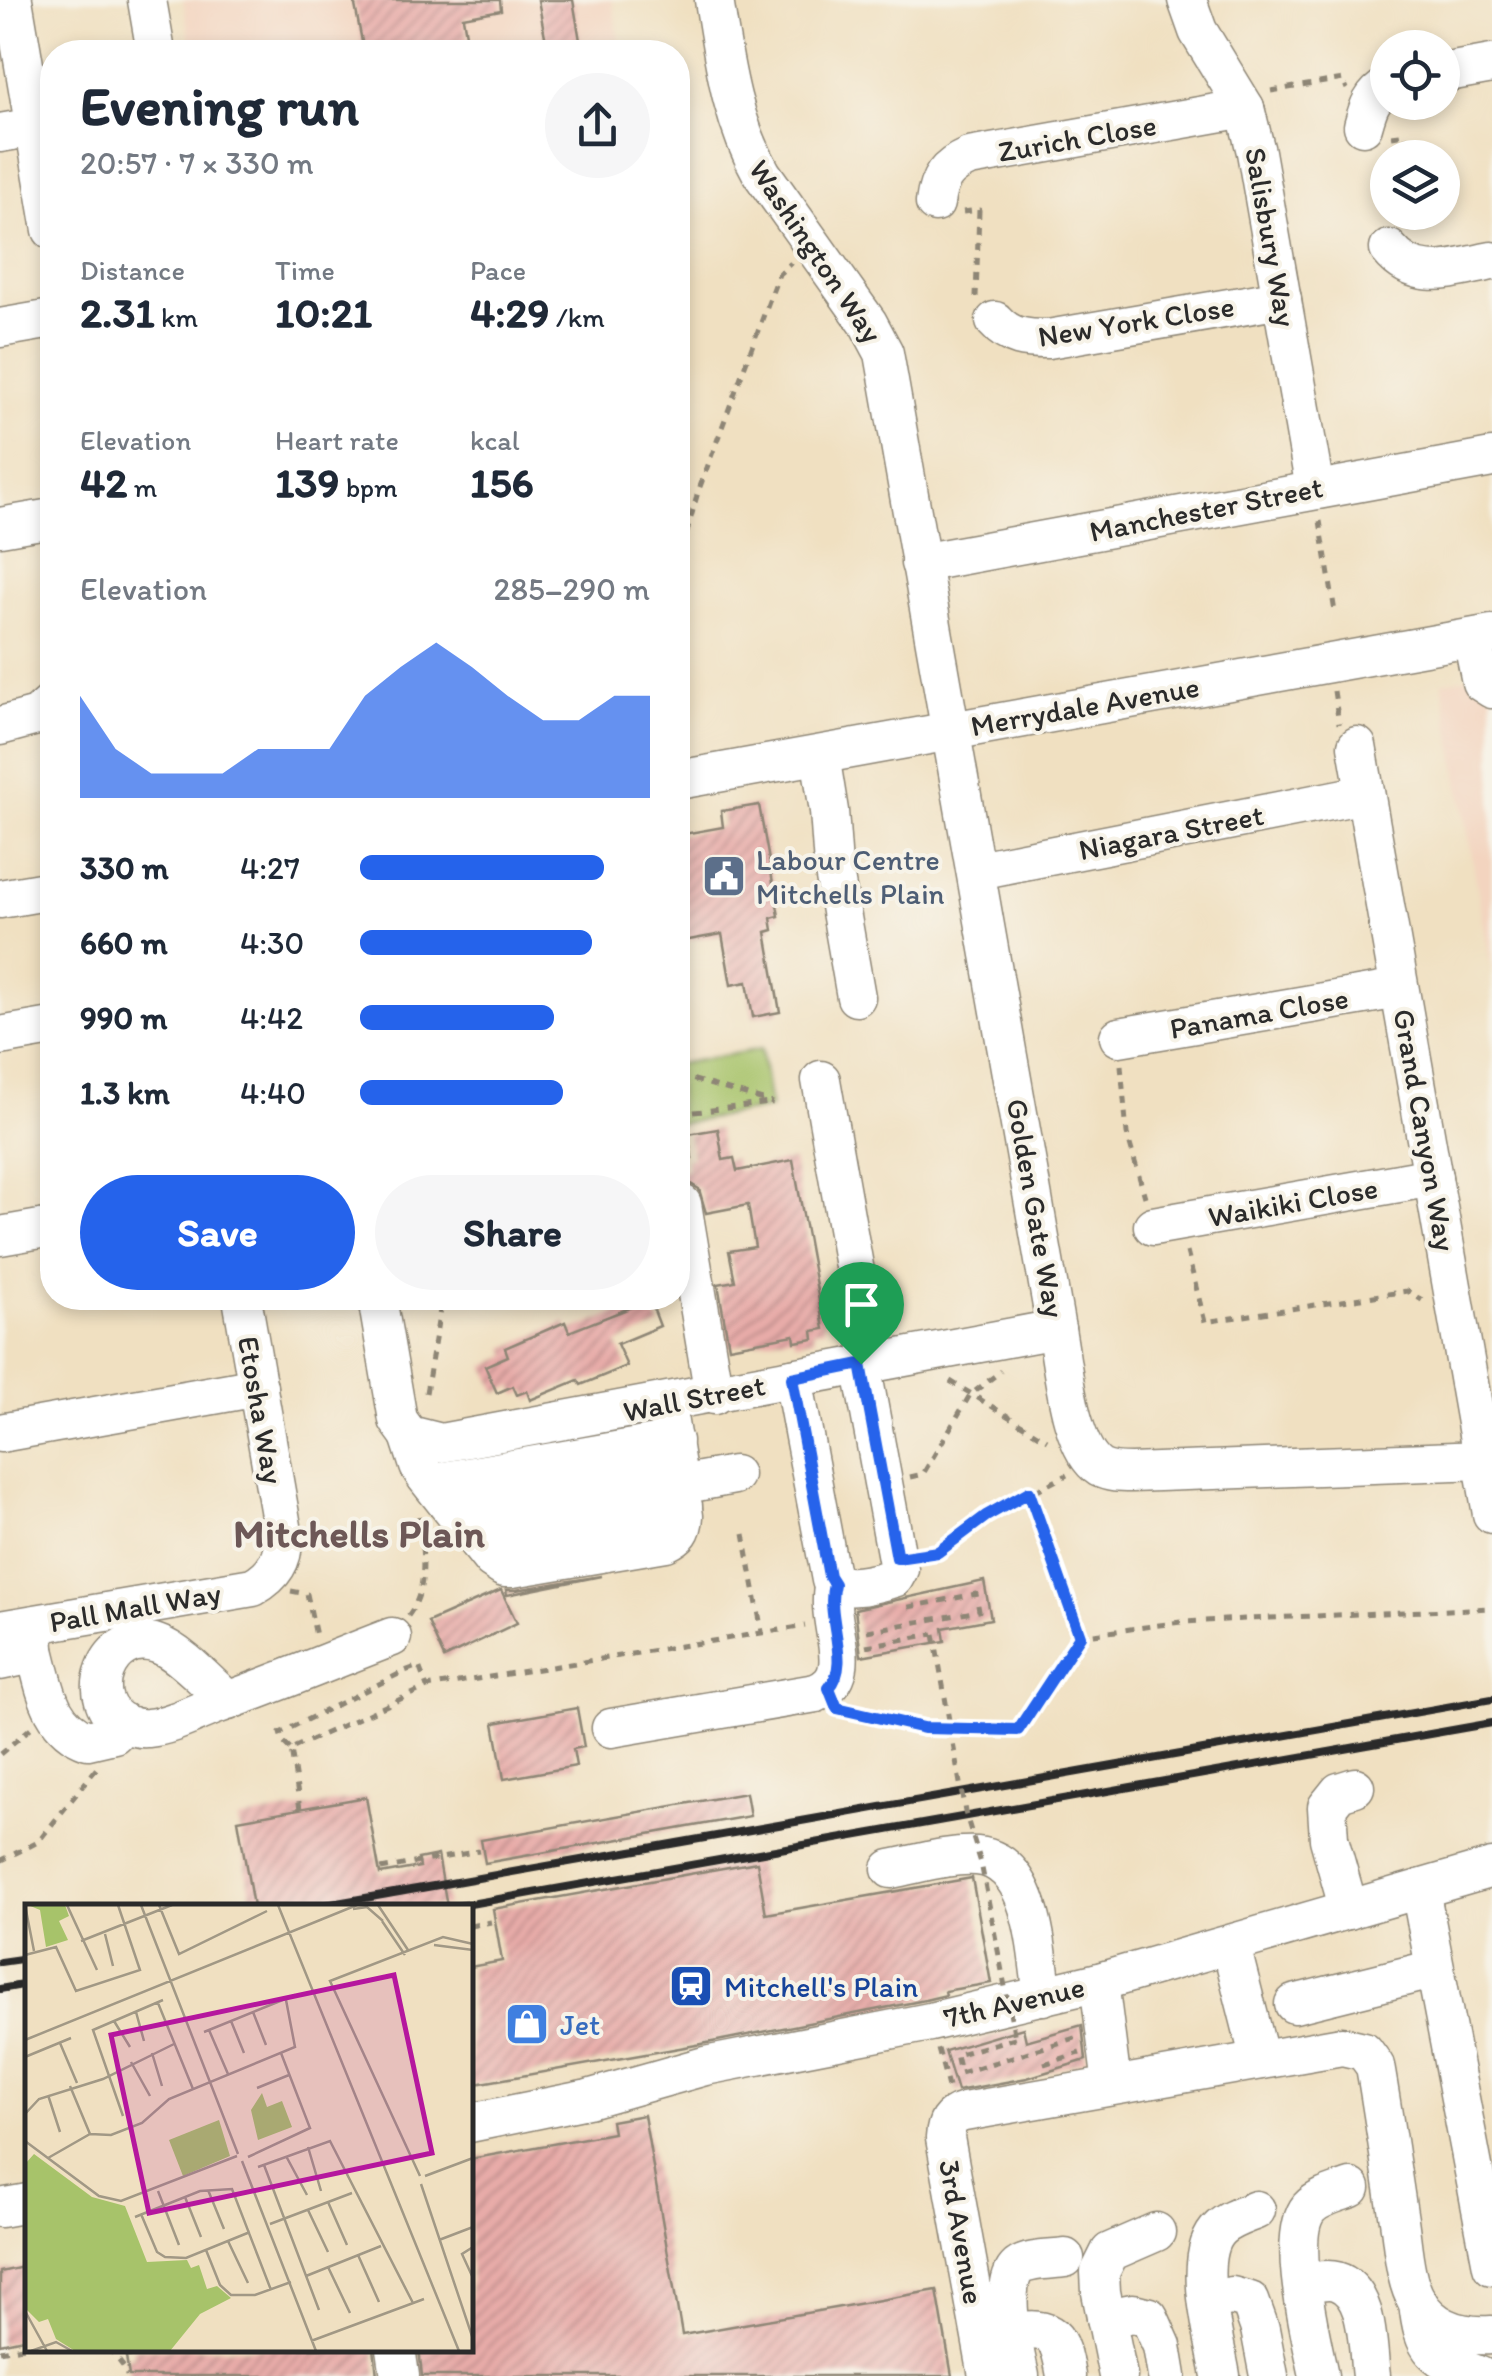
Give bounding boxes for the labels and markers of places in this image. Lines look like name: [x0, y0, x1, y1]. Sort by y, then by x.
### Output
place label: Labour Centre Mitchells Plain: [756, 841, 945, 912]
public building icon: Labour Centre Mitchells Plain: [701, 853, 747, 899]
pin: [819, 1262, 904, 1365]
station icon: Mitchell's Plain: [668, 1963, 714, 2009]
place label: Mitchell's Plain: [724, 1968, 918, 2005]
shop icon: Jet: [504, 2001, 550, 2047]
place label: Jet: [560, 2006, 600, 2043]

